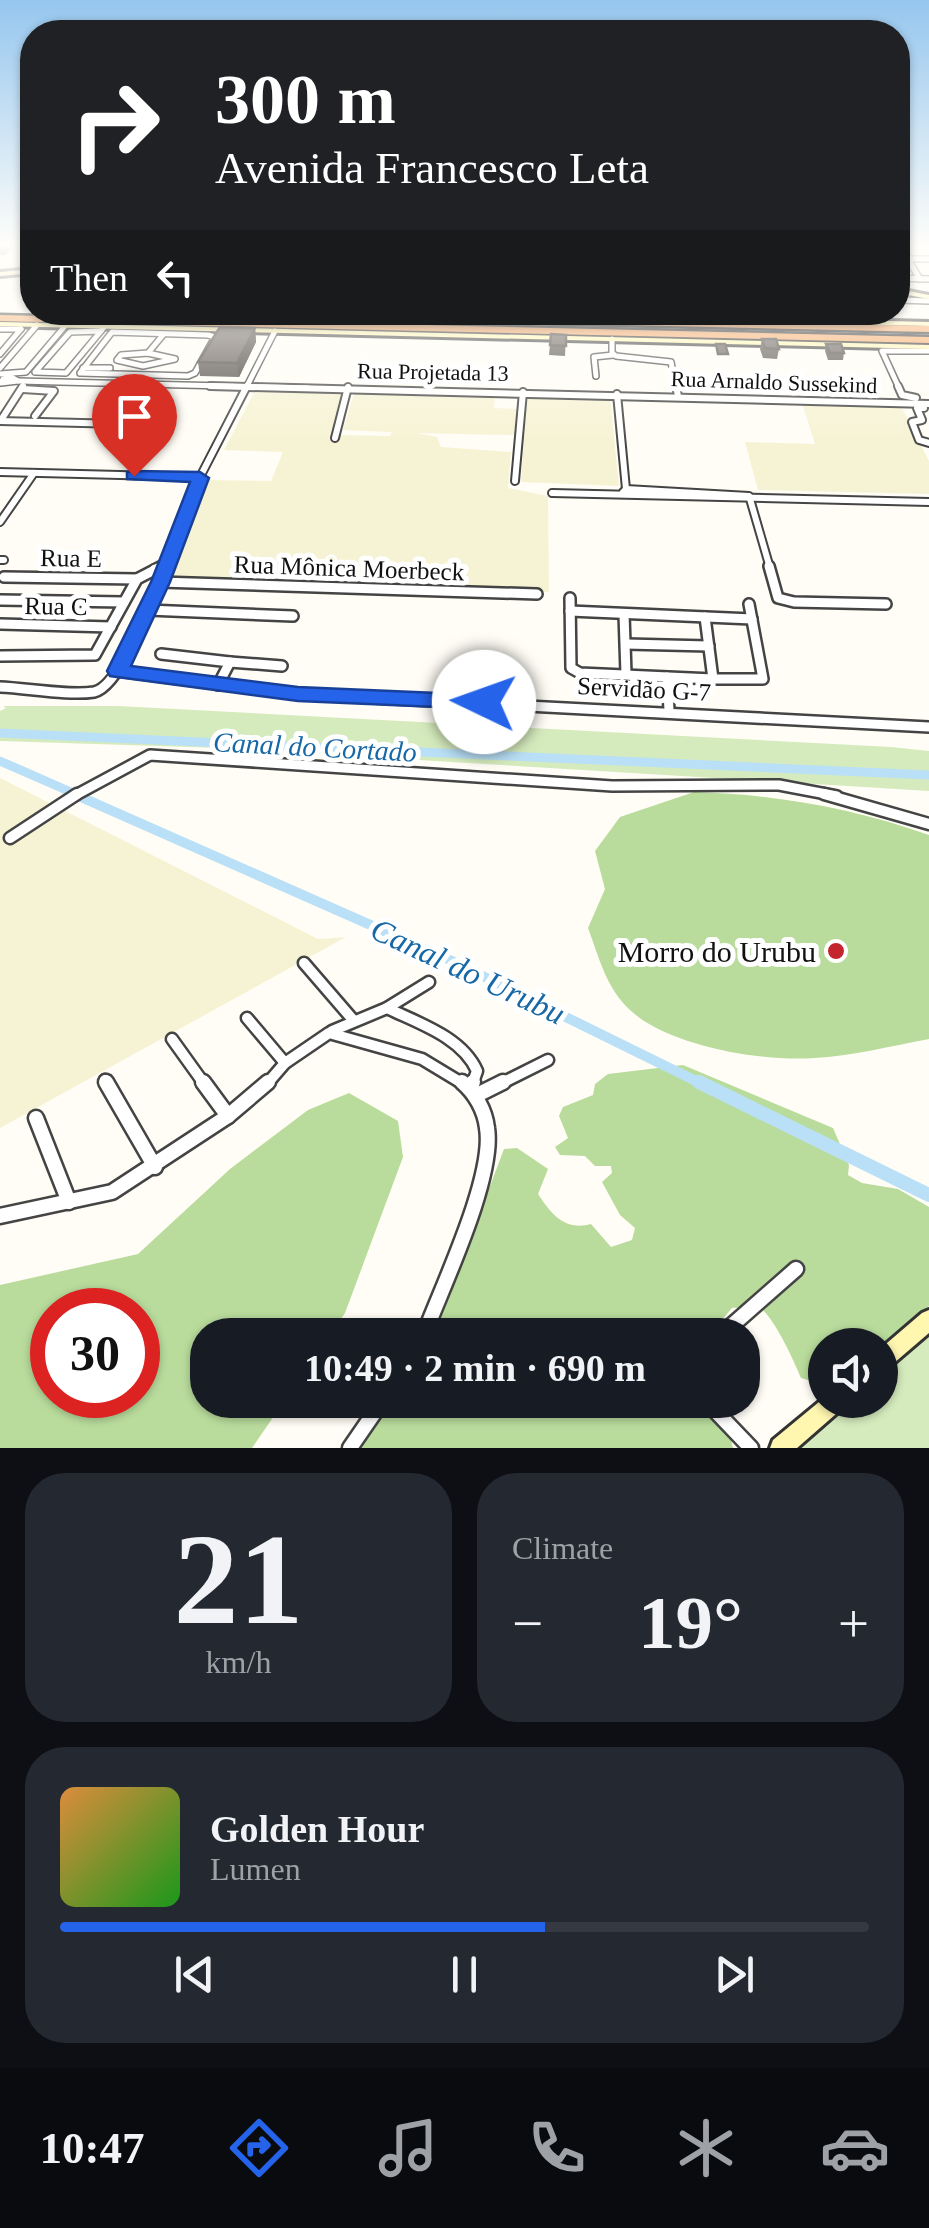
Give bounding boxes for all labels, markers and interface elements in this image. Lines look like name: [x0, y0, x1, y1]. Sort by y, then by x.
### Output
icon: right: [50, 60, 180, 190]
text: 300 m: [215, 61, 396, 138]
text: Avenida Francesco Leta: [215, 143, 649, 193]
icon: left: [148, 250, 203, 305]
text: Then: [50, 257, 128, 299]
street label: Rua Projetada 13: [357, 358, 509, 386]
street label: Rua Arnaldo Sussekind: [670, 366, 878, 398]
pin: [92, 374, 177, 477]
icon: arrive: [107, 389, 162, 444]
street label: Rua E: [40, 544, 102, 572]
street label: Rua Mônica Moerbeck: [233, 550, 465, 586]
street label: Rua C: [24, 592, 88, 620]
position arrow: [432, 650, 536, 754]
street label: Servidão G-7: [576, 672, 712, 706]
water label: Canal do Cortado: [212, 726, 418, 768]
water label: Canal do Urubu: [365, 910, 571, 1032]
place label: Morro do Urubu: [618, 935, 816, 968]
marker: Morro do Urubu: [825, 940, 847, 962]
speed limit sign: 30: [30, 1288, 160, 1418]
map controls: [808, 1328, 898, 1418]
button: sound: [808, 1328, 898, 1418]
text: 10:49 · 2 min · 690 m: [304, 1347, 646, 1389]
text: 21: [174, 1507, 304, 1651]
text: Climate: [512, 1530, 613, 1566]
text: 19°: [638, 1581, 743, 1664]
text: −: [512, 1593, 543, 1654]
text: +: [838, 1593, 869, 1654]
text: km/h: [206, 1644, 271, 1680]
text: Golden Hour: [210, 1808, 424, 1850]
text: Lumen: [210, 1851, 301, 1887]
icon: previous: [167, 1947, 222, 2002]
icon: pause: [437, 1947, 492, 2002]
icon: next: [707, 1947, 762, 2002]
icon: directions: [224, 2113, 294, 2183]
icon: music: [373, 2113, 443, 2183]
icon: phone: [522, 2113, 592, 2183]
icon: climate: [671, 2113, 741, 2183]
icon: car: [820, 2113, 890, 2183]
text: 10:47: [40, 2123, 145, 2173]

